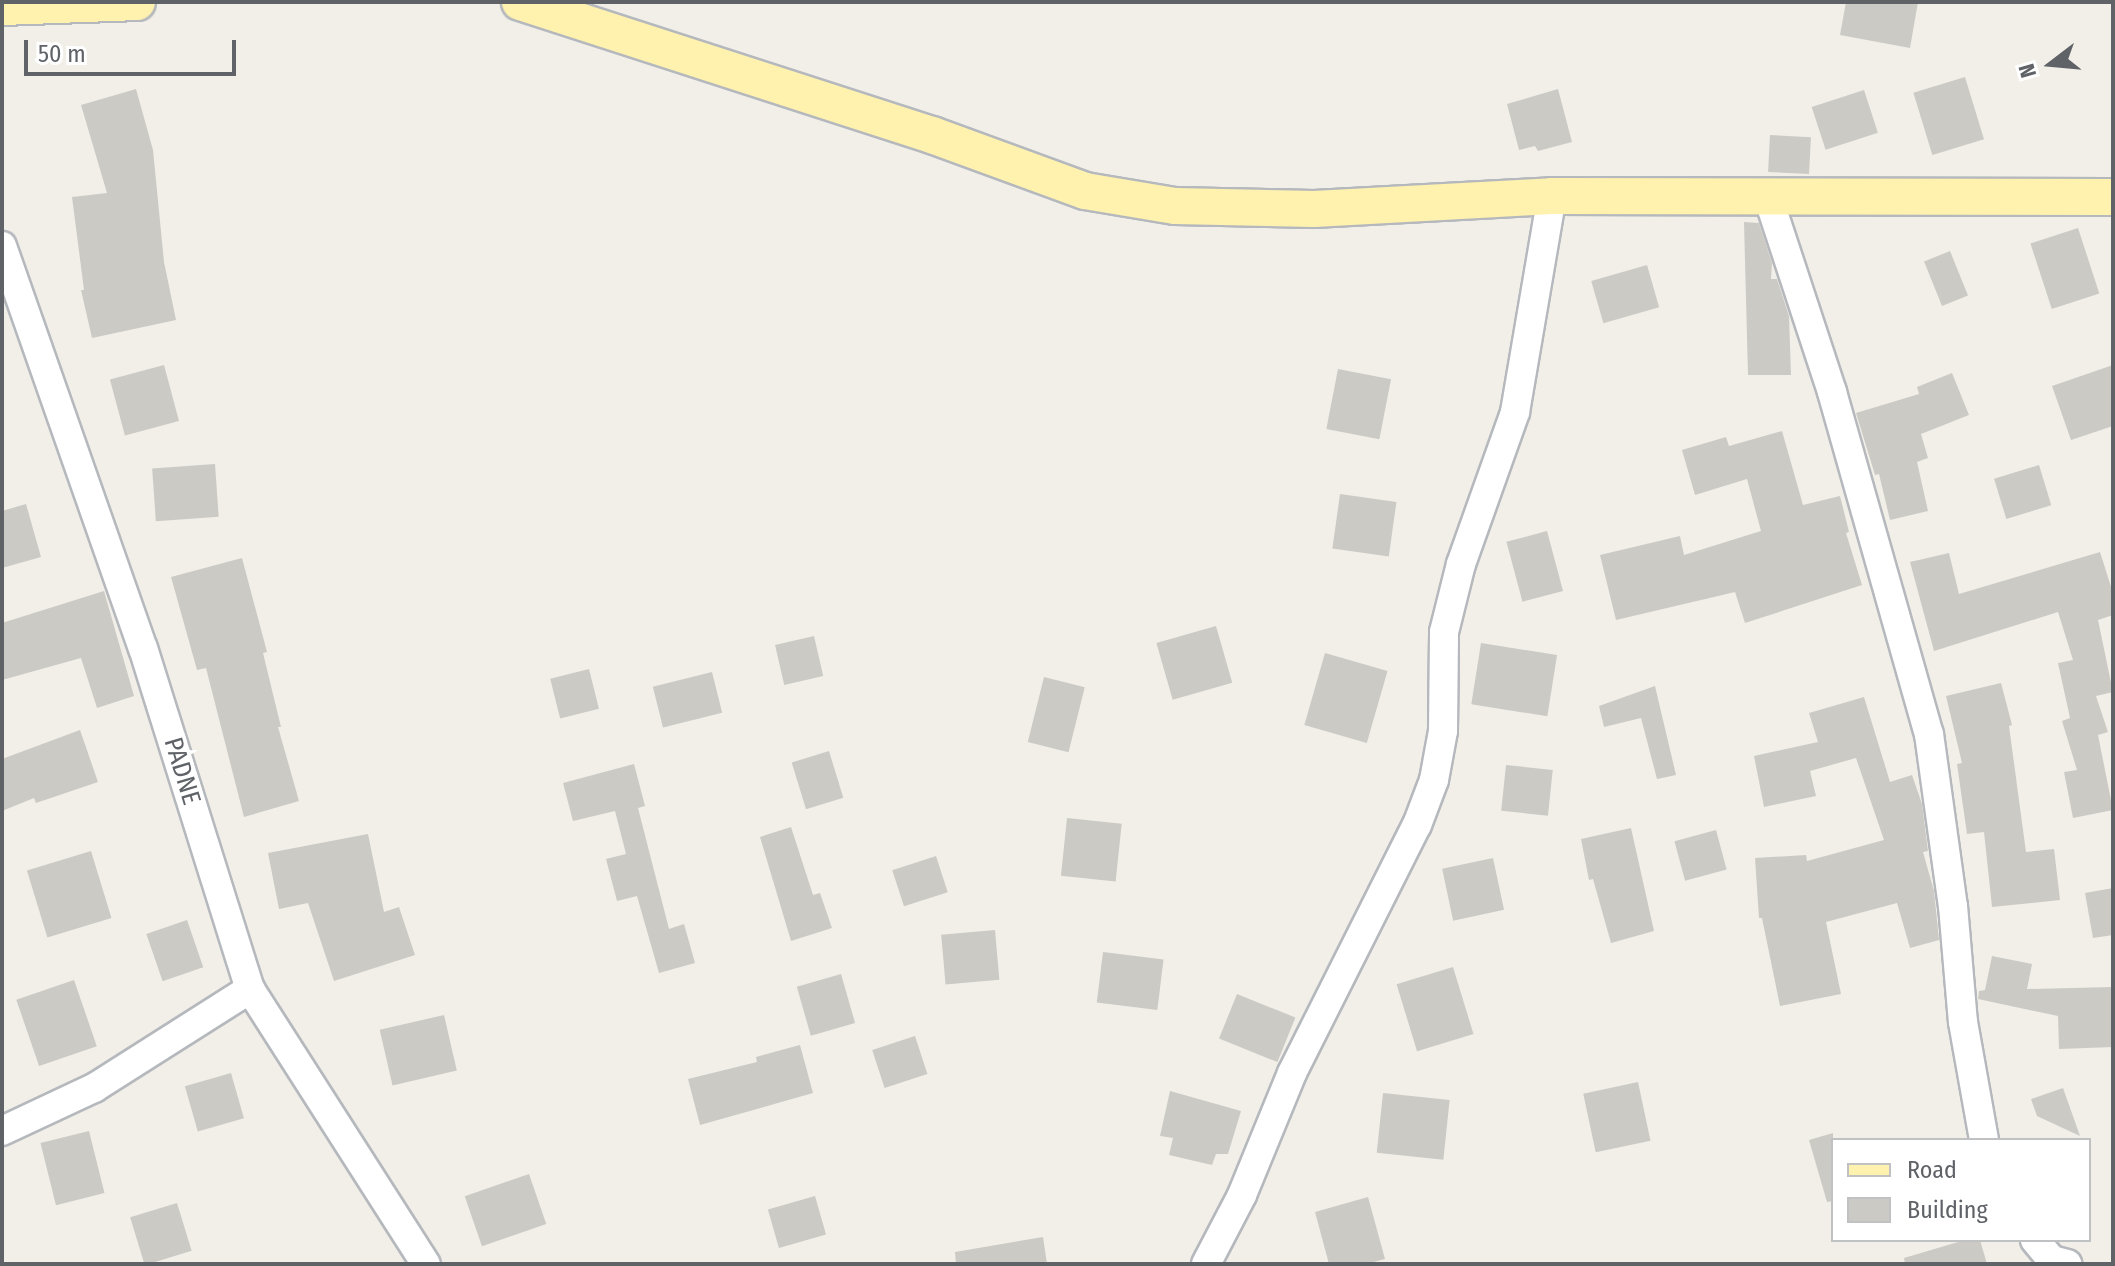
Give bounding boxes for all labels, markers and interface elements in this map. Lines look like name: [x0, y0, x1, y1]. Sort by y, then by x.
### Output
scale bar: [28, 24, 240, 74]
north arrow: [2011, 24, 2091, 104]
text: 50 m: [38, 40, 86, 68]
text: N: [2013, 61, 2042, 81]
street label: PADNE: [157, 734, 207, 808]
legend: [1831, 1138, 2091, 1242]
text: Road: [1907, 1156, 1957, 1184]
text: Building: [1907, 1196, 1988, 1224]

